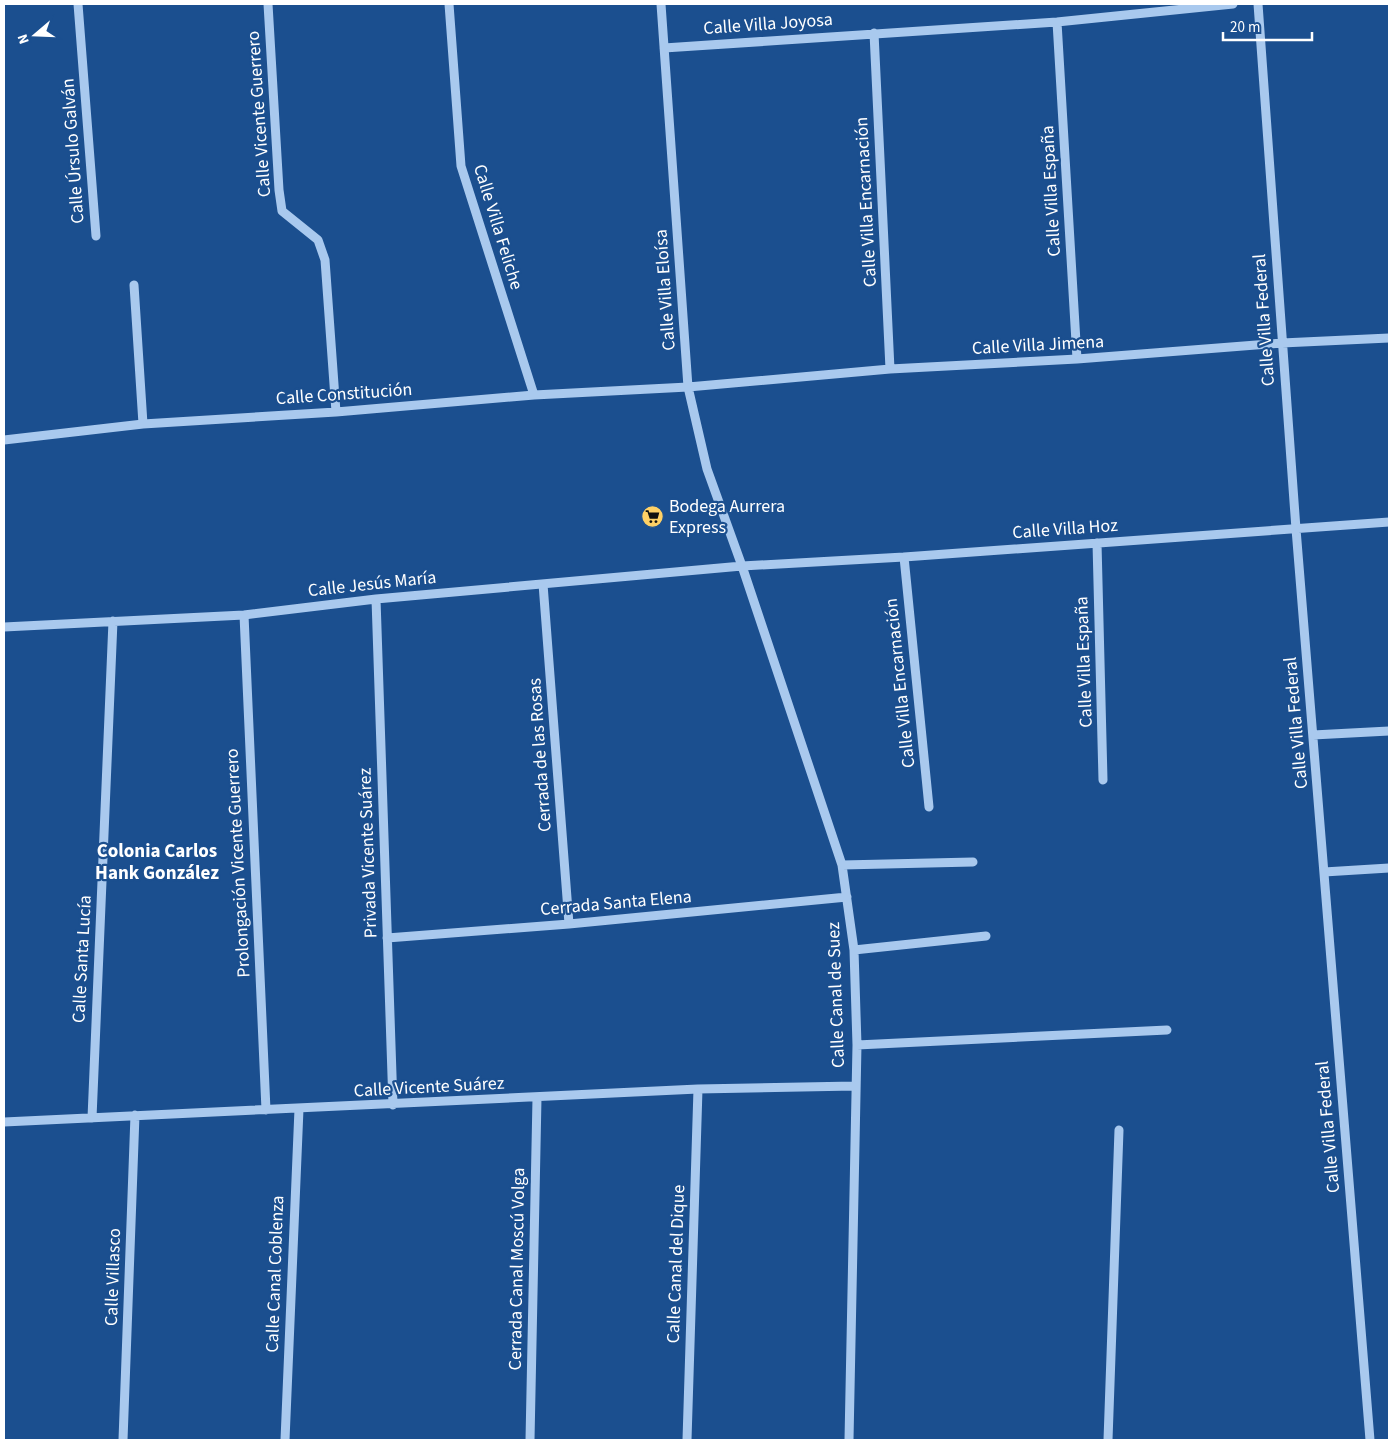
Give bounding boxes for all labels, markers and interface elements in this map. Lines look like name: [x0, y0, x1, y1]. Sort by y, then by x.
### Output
street label: Calle Villa Joyosa: [702, 7, 834, 41]
north arrow: [10, 10, 60, 60]
scale bar: [1223, 10, 1312, 42]
text: 20 m: [1230, 17, 1260, 38]
street label: Calle Vicente Guerrero: [241, 30, 277, 198]
text: N: [13, 31, 35, 47]
street label: Calle Úrsulo Galván: [55, 77, 91, 225]
street label: Calle Villa Encarnación: [849, 116, 883, 288]
street label: Calle Villa España: [1035, 125, 1067, 257]
street label: Calle Villa Feliche: [467, 161, 529, 293]
street label: Calle Villa Eloísa: [648, 229, 682, 351]
street label: Calle Villa Federal: [1247, 253, 1281, 387]
street label: Calle Villa Jimena: [971, 329, 1105, 361]
street label: Calle Constitución: [275, 377, 413, 411]
place label: Bodega Aurrera Express: [669, 494, 785, 540]
supermarket icon: Bodega Aurrera Express: [641, 504, 665, 528]
street label: Calle Villa Hoz: [1011, 513, 1119, 545]
street label: Calle Jesús María: [307, 565, 437, 603]
street label: Calle Villa España: [1069, 596, 1099, 728]
street label: Calle Villa Encarnación: [879, 597, 921, 769]
street label: Calle Villa Federal: [1278, 656, 1314, 790]
street label: Cerrada de las Rosas: [522, 677, 558, 833]
street label: Prolongación Vicente Guerrero: [220, 748, 256, 978]
street label: Privada Vicente Suárez: [353, 767, 383, 939]
district label: Colonia Carlos Hank González: [95, 838, 219, 887]
street label: Cerrada Santa Elena: [539, 884, 693, 922]
street label: Calle Santa Lucía: [66, 894, 98, 1024]
street label: Calle Canal de Suez: [821, 921, 851, 1068]
street label: Calle Villa Federal: [1310, 1060, 1346, 1194]
street label: Calle Vicente Suárez: [353, 1071, 505, 1103]
street label: Cerrada Canal Moscú Volga: [503, 1167, 531, 1371]
street label: Calle Canal del Dique: [661, 1184, 691, 1344]
street label: Calle Canal Coblenza: [260, 1195, 290, 1353]
street label: Calle Villasco: [99, 1228, 127, 1326]

